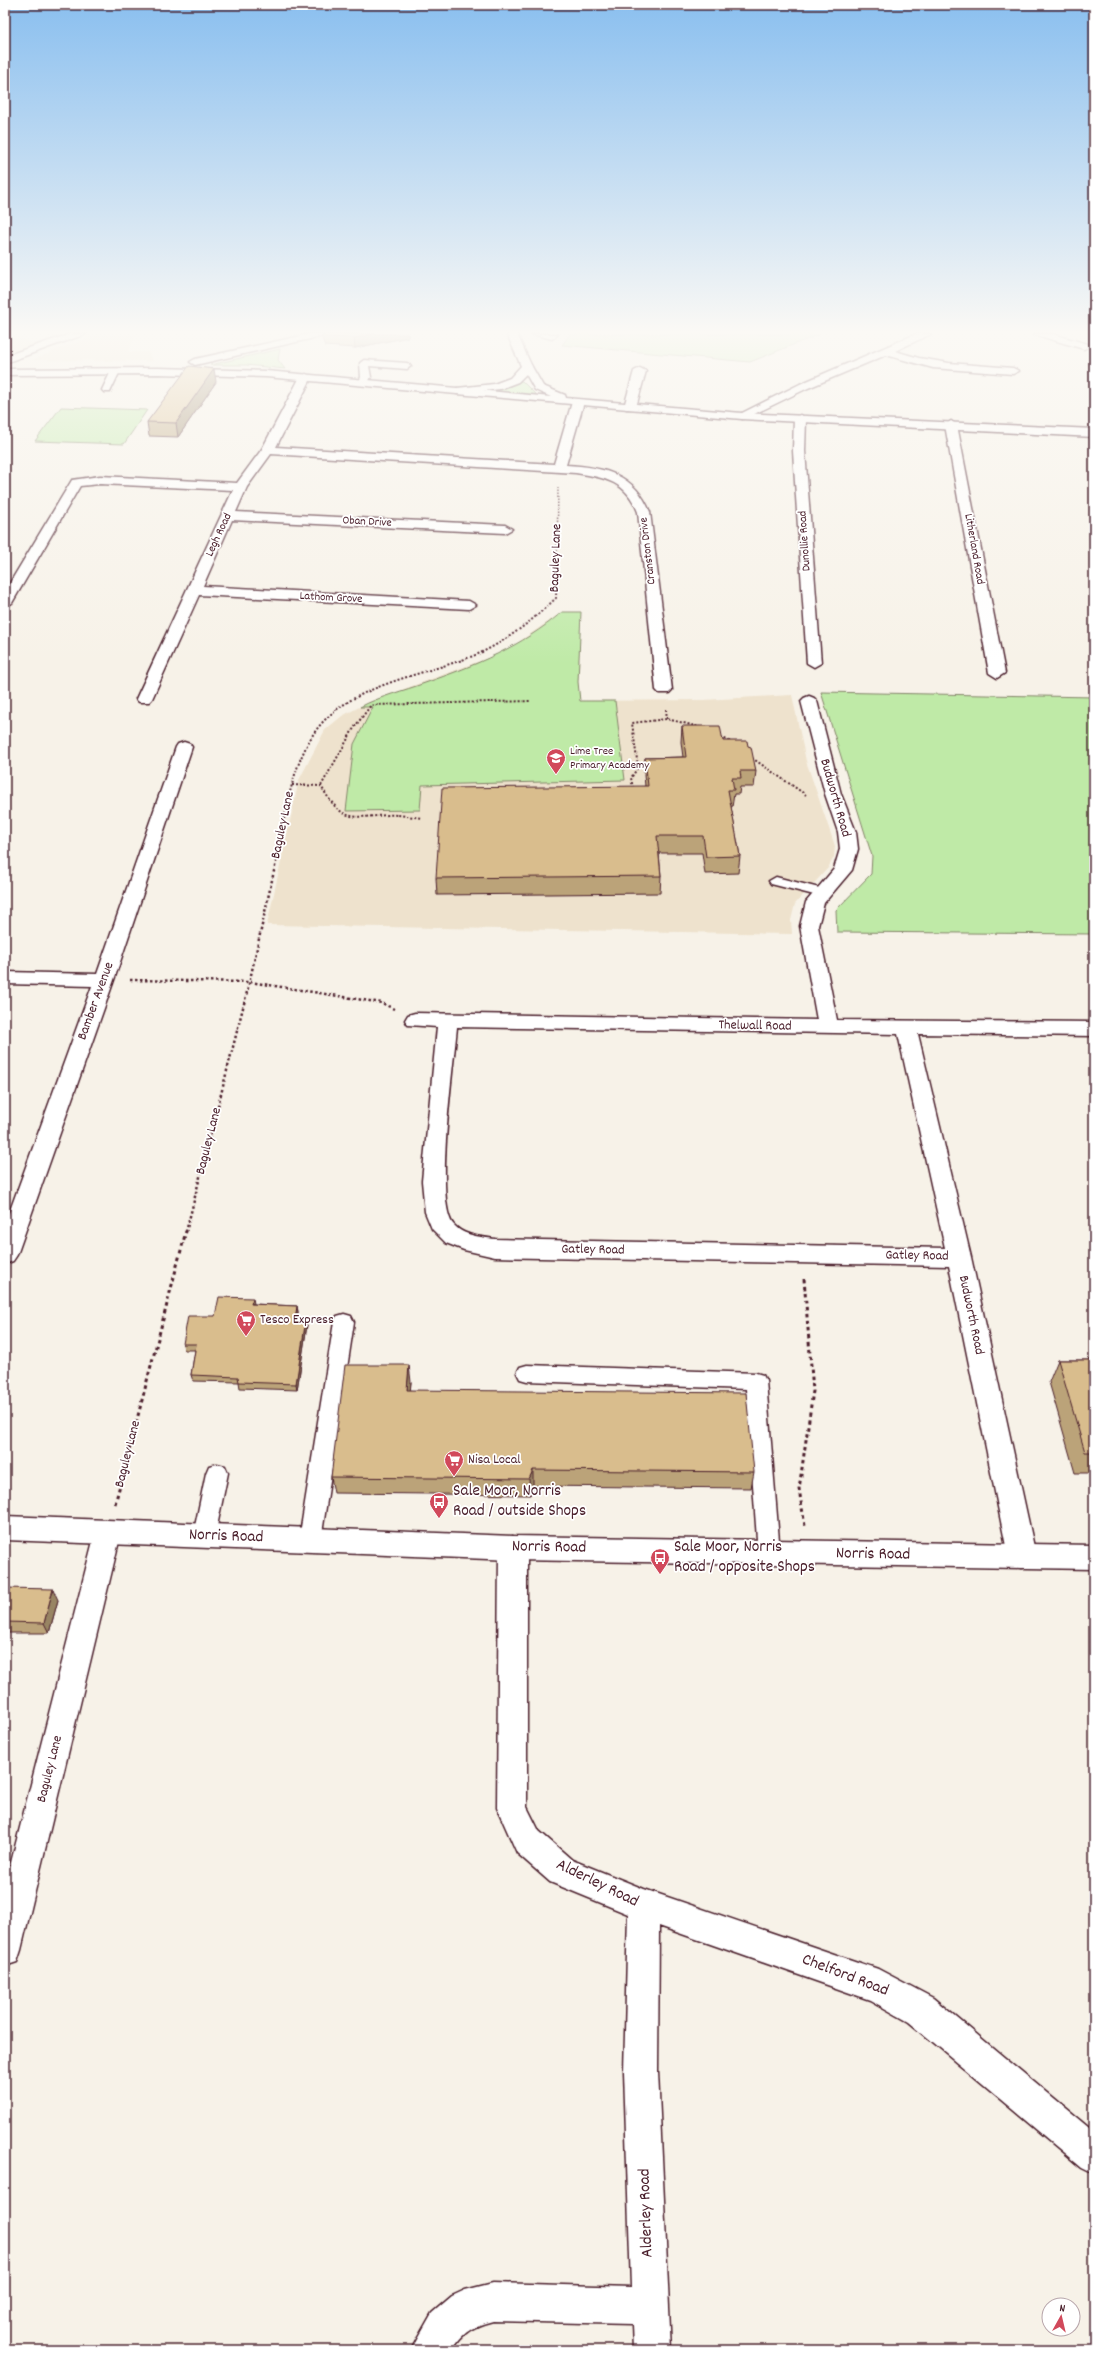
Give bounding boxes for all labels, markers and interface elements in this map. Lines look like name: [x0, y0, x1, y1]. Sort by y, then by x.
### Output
street label: Legh Road: [202, 510, 236, 560]
street label: Dunollie Road: [794, 510, 816, 572]
street label: Oban Drive: [342, 512, 392, 532]
street label: Litherland Road: [959, 512, 989, 586]
street label: Cranston Drive: [635, 516, 661, 586]
street label: Baguley Lane: [545, 523, 567, 593]
street label: Lathom Grove: [299, 588, 363, 608]
place label: Lime Tree Primary Academy: [570, 743, 650, 774]
school or university icon: Lime Tree Primary Academy: [545, 747, 567, 775]
street label: Budworth Road: [814, 756, 856, 840]
street label: Baguley Lane: [266, 789, 300, 861]
street label: Bamber Avenue: [73, 959, 119, 1043]
street label: Thelwall Road: [718, 1015, 792, 1037]
street label: Baguley Lane: [191, 1105, 227, 1177]
street label: Gatley Road: [561, 1239, 625, 1261]
street label: Gatley Road: [885, 1245, 949, 1267]
street label: Budworth Road: [953, 1273, 989, 1357]
supermarket icon: Tesco Express: [235, 1309, 257, 1337]
place label: Tesco Express: [260, 1310, 334, 1330]
street label: Baguley Lane: [110, 1418, 146, 1490]
supermarket icon: Nisa Local: [443, 1449, 465, 1477]
place label: Nisa Local: [468, 1450, 521, 1470]
place label: Sale Moor, Norris Road / outside Shops: [453, 1480, 586, 1524]
bus stop icon: Sale Moor, Norris Road / outside Shops: [428, 1491, 450, 1519]
street label: Norris Road: [188, 1524, 264, 1550]
street label: Norris Road: [512, 1535, 586, 1561]
place label: Sale Moor, Norris Road / opposite Shops: [674, 1536, 815, 1580]
street label: Norris Road: [836, 1542, 910, 1568]
bus stop icon: Sale Moor, Norris Road / opposite Shops: [649, 1547, 671, 1575]
street label: Baguley Lane: [32, 1733, 68, 1805]
street label: Alderley Road: [552, 1854, 642, 1914]
street label: Chelford Road: [798, 1948, 892, 2004]
street label: Alderley Road: [633, 2168, 661, 2258]
north arrow: [1041, 2297, 1081, 2337]
text: N: [1058, 2301, 1066, 2317]

